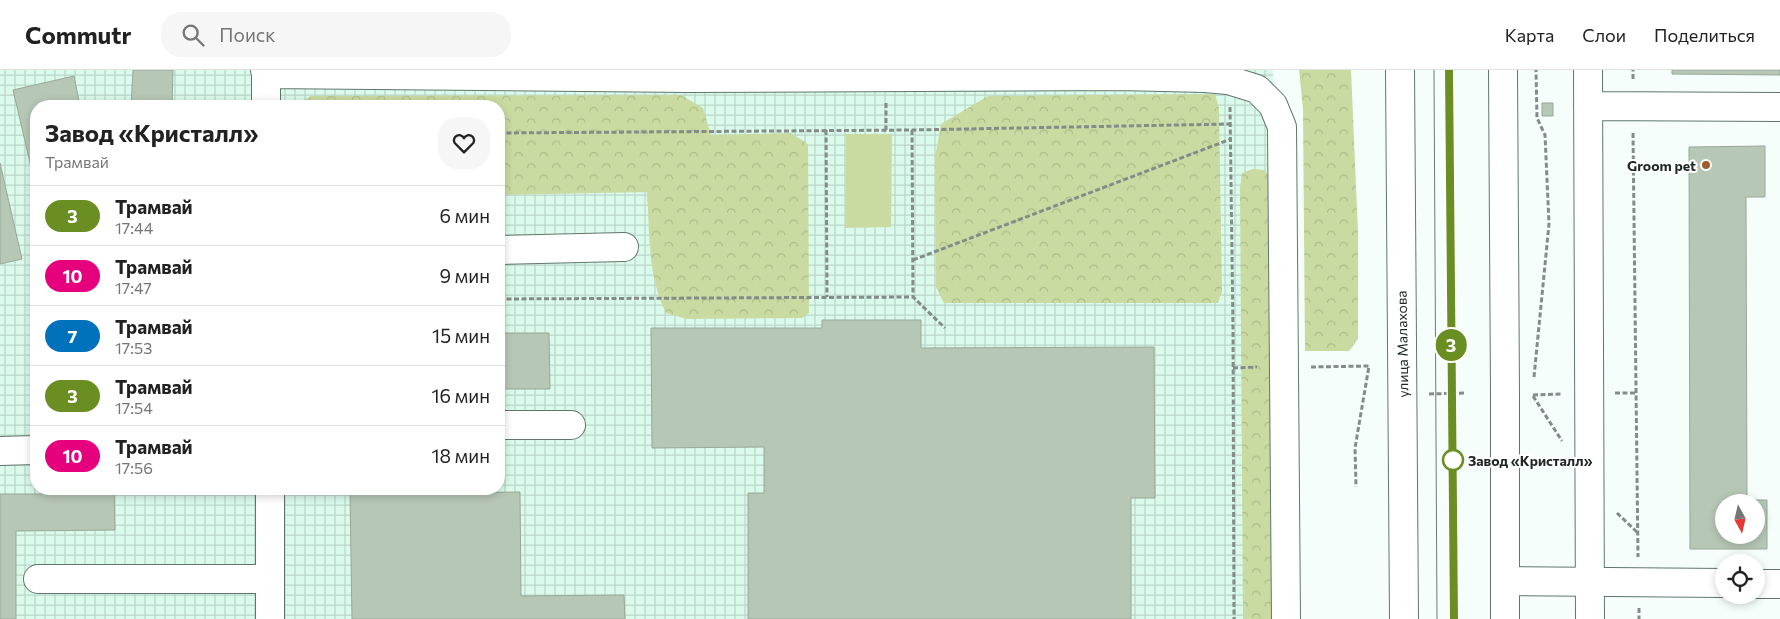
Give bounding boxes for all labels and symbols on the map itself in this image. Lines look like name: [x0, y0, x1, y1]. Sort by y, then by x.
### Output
place label: Groom pet: [1627, 157, 1696, 174]
marker: Groom pet: [1700, 159, 1712, 171]
street label: улица Малахова: [1393, 290, 1411, 398]
line badge: 3: [1435, 329, 1467, 361]
marker: Завод «Кристалл»: [1442, 449, 1464, 471]
place label: Завод «Кристалл»: [1468, 452, 1593, 469]
north arrow: [1715, 494, 1765, 544]

